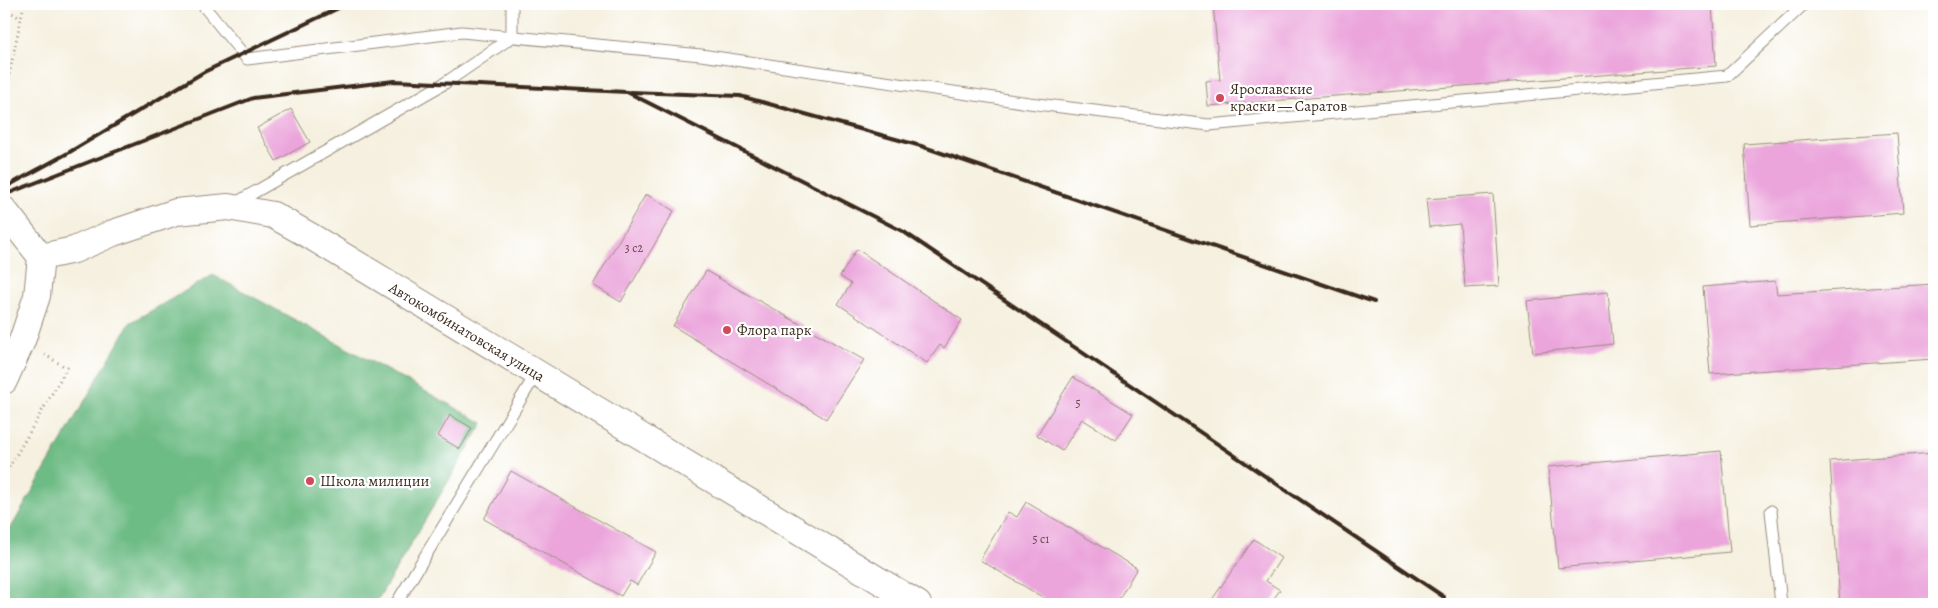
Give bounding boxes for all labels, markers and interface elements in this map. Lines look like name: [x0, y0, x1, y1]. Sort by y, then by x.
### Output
place label: Ярославские краски — Саратов: [1230, 79, 1347, 116]
marker: Ярославские краски — Саратов: [1214, 92, 1226, 104]
house number: 3 с2: [625, 240, 643, 256]
street label: Автокомбинатовская улица: [385, 277, 549, 386]
place label: Флора парк: [737, 320, 812, 340]
marker: Флора парк: [721, 324, 733, 336]
house number: 5: [1075, 395, 1081, 411]
place label: Школа милиции: [320, 471, 429, 491]
marker: Школа милиции: [304, 475, 316, 487]
house number: 5 с1: [1033, 531, 1049, 547]

